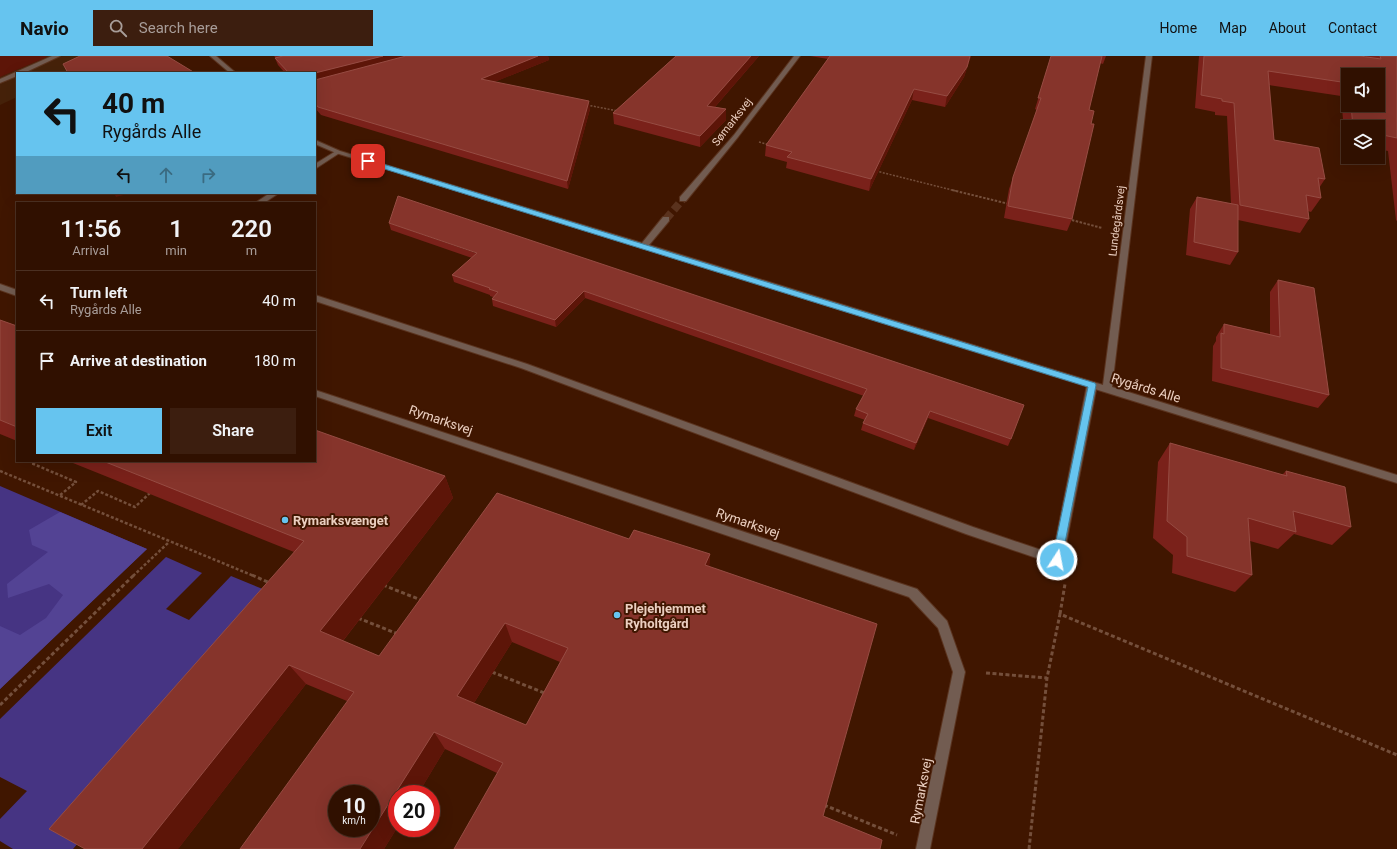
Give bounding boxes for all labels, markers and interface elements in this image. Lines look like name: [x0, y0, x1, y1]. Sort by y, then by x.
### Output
search box: [93, 10, 373, 46]
text: Navio: [20, 17, 69, 40]
icon: search: [107, 17, 129, 39]
text: Search here: [139, 19, 218, 37]
text: Home: [1159, 20, 1197, 36]
text: Map: [1219, 20, 1247, 36]
text: About: [1269, 20, 1306, 36]
text: Contact: [1328, 20, 1377, 36]
map controls: [1341, 68, 1385, 164]
button: sound: [1341, 68, 1385, 112]
text: 40 m: [102, 87, 165, 120]
icon: left: [36, 88, 88, 140]
street label: Sømarksvej: [709, 95, 755, 149]
button: layers: [1341, 120, 1385, 164]
text: Rygårds Alle: [102, 121, 201, 142]
pin: [351, 144, 385, 178]
icon: arrive: [357, 150, 379, 172]
icon: left: [113, 164, 135, 186]
icon: ahead: [155, 164, 177, 186]
icon: right: [197, 164, 219, 186]
street label: Lundegårdsvej: [1106, 185, 1128, 257]
text: 11:56: [60, 215, 121, 243]
text: 1: [169, 215, 183, 243]
text: 220: [231, 215, 272, 243]
text: Arrival: [72, 243, 109, 258]
text: min: [165, 243, 187, 258]
text: m: [246, 243, 257, 258]
text: Turn left: [70, 284, 127, 302]
icon: left: [36, 290, 58, 312]
text: 40 m: [262, 292, 296, 310]
text: Rygårds Alle: [70, 302, 142, 317]
icon: arrive: [36, 350, 58, 372]
text: Arrive at destination: [70, 352, 207, 370]
text: 180 m: [254, 352, 296, 370]
street label: Rygårds Alle: [1110, 370, 1183, 406]
street label: Rymarksvej: [407, 402, 475, 438]
button: Exit: [36, 408, 162, 454]
button: Share: [170, 408, 296, 454]
street label: Rymarksvej: [714, 505, 782, 541]
place label: Rymarksvænget: [293, 513, 389, 528]
marker: Rymarksvænget: [280, 515, 290, 525]
position arrow: [1036, 539, 1078, 581]
place label: Plejehjemmet Ryholtgård: [625, 601, 706, 631]
marker: Plejehjemmet Ryholtgård: [612, 610, 622, 620]
street label: Rymarksvej: [907, 757, 935, 825]
speed limit sign: 20: [388, 785, 440, 837]
text: 10: [343, 794, 365, 818]
text: km/h: [342, 815, 366, 826]

